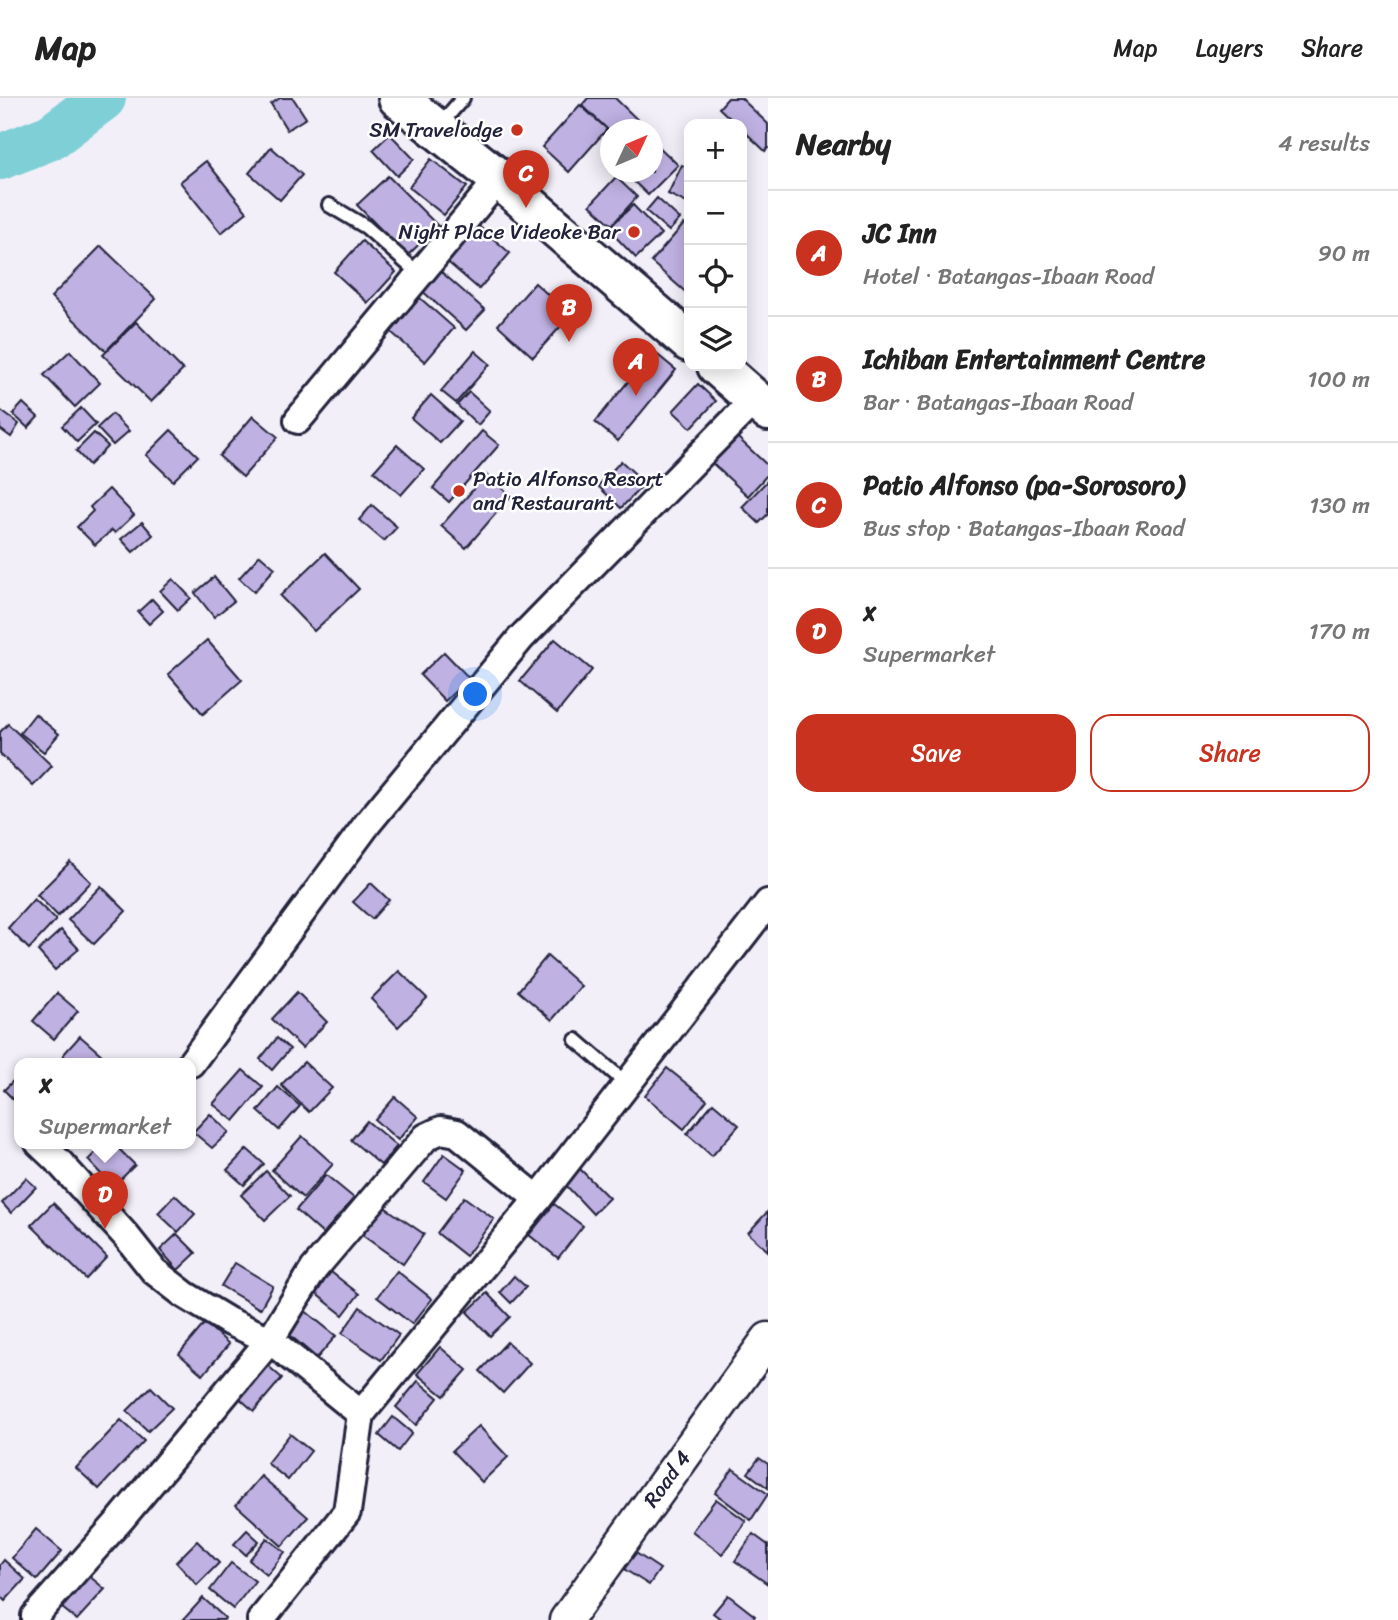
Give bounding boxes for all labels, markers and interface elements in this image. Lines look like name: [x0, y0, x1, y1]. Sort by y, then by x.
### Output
text: Map: [35, 19, 96, 77]
text: Map: [1113, 27, 1158, 69]
text: Layers: [1196, 27, 1263, 69]
text: Share: [1301, 27, 1363, 69]
place label: SM Travelodge: [369, 111, 503, 149]
text: Nearby: [796, 117, 891, 171]
north arrow: [600, 119, 663, 182]
map controls: [684, 119, 747, 371]
button: +: [684, 119, 747, 182]
marker: SM Travelodge: [509, 122, 525, 138]
text: 4 results: [1278, 123, 1370, 164]
pin: C: [503, 150, 549, 208]
button: −: [684, 182, 747, 245]
text: JC Inn: [863, 210, 937, 256]
place label: Night Place Videoke Bar: [399, 213, 621, 251]
marker: Night Place Videoke Bar: [626, 224, 642, 240]
text: A: [811, 233, 827, 274]
text: 90 m: [1318, 233, 1370, 274]
button: locate: [684, 245, 747, 308]
text: Hotel · Batangas-Ibaan Road: [863, 256, 1154, 297]
pin: B: [546, 284, 592, 342]
button: layers: [684, 308, 747, 371]
text: Ichiban Entertainment Centre: [863, 336, 1205, 382]
pin: A: [613, 338, 659, 396]
text: B: [812, 359, 826, 400]
text: 100 m: [1307, 359, 1370, 400]
text: Bar · Batangas-Ibaan Road: [863, 382, 1133, 423]
place label: Patio Alfonso Resort and Restaurant: [473, 460, 664, 522]
text: Patio Alfonso (pa-Sorosoro): [863, 462, 1184, 508]
marker: Patio Alfonso Resort and Restaurant: [451, 483, 467, 499]
text: C: [812, 485, 826, 526]
text: 130 m: [1309, 485, 1370, 526]
text: Bus stop · Batangas-Ibaan Road: [863, 508, 1185, 549]
text: x: [863, 588, 876, 634]
text: D: [812, 611, 826, 652]
text: 170 m: [1309, 611, 1370, 652]
text: Supermarket: [863, 634, 995, 675]
your location: [458, 677, 492, 711]
button: Save: [796, 714, 1076, 792]
button: Share: [1090, 714, 1370, 792]
popup: [14, 1058, 196, 1149]
text: x: [39, 1060, 52, 1106]
text: Supermarket: [39, 1106, 171, 1147]
pin: D: [82, 1171, 128, 1229]
street label: Road 4: [633, 1442, 701, 1516]

